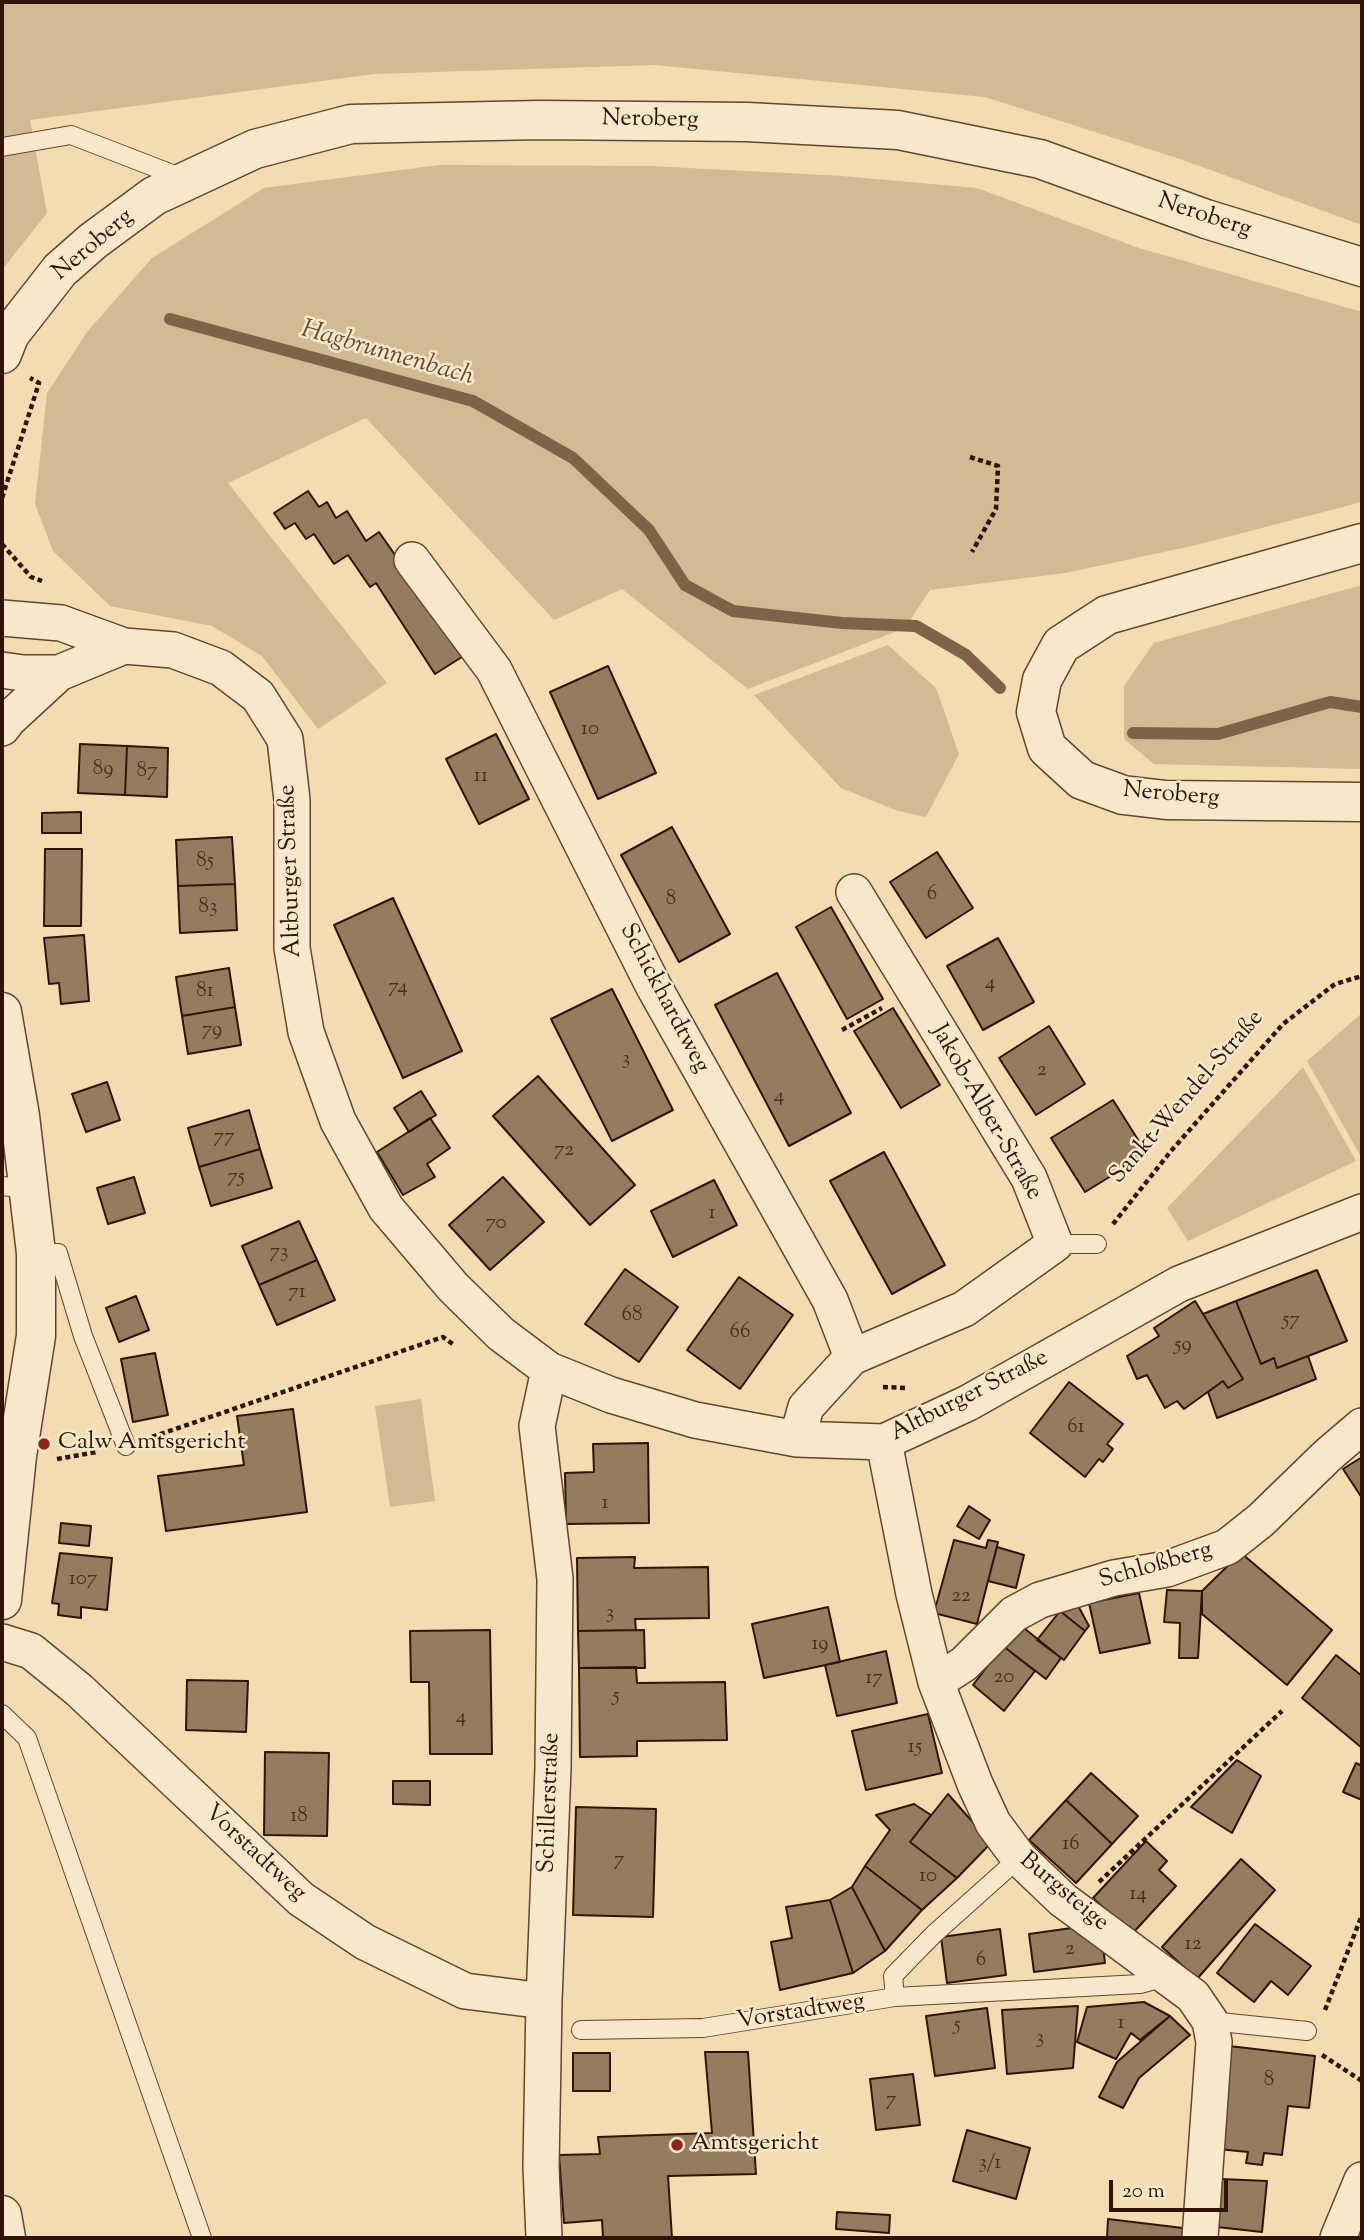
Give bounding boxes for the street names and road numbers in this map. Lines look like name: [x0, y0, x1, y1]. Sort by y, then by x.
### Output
street label: Neroberg: [601, 106, 699, 136]
street label: Neroberg: [1153, 188, 1255, 246]
street label: Neroberg: [48, 204, 140, 288]
street label: Neroberg: [1121, 777, 1221, 815]
street label: Altburger Straße: [275, 784, 309, 958]
street label: Schickhardtweg: [612, 919, 714, 1079]
street label: Sankt-Wendel-Straße: [1105, 1005, 1271, 1191]
street label: Jakob-Alber-Straße: [923, 1020, 1047, 1206]
street label: Altburger Straße: [886, 1345, 1054, 1449]
street label: Schloßberg: [1096, 1537, 1216, 1597]
street label: Schillerstraße: [534, 1732, 568, 1874]
street label: Vorstadtweg: [197, 1799, 311, 1909]
street label: Burgsteige: [1012, 1847, 1114, 1939]
street label: Vorstadtweg: [735, 1989, 867, 2037]

